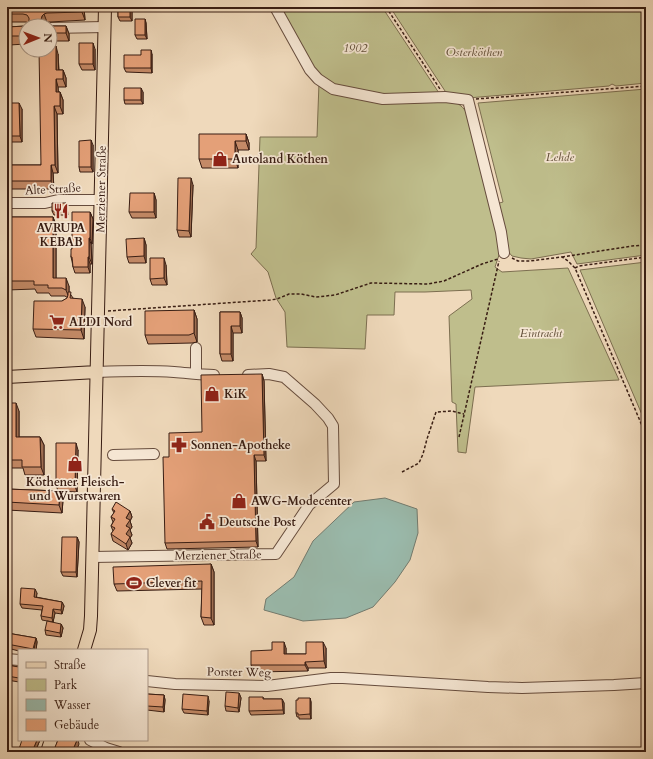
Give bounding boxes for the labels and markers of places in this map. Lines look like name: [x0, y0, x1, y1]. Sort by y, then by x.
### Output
shop icon: Autoland Köthen: [211, 150, 229, 168]
place label: Autoland Köthen: [232, 151, 328, 167]
restaurant icon: AVRUPA KEBAB: [52, 202, 70, 220]
place label: AVRUPA KEBAB: [37, 220, 85, 250]
supermarket icon: ALDI Nord: [48, 313, 66, 331]
place label: ALDI Nord: [69, 314, 133, 330]
shop icon: KiK: [203, 385, 221, 403]
place label: KiK: [224, 386, 248, 402]
pharmacy icon: Sonnen-Apotheke: [170, 436, 188, 454]
place label: Sonnen-Apotheke: [191, 437, 291, 453]
shop icon: Köthener Fleisch- und Wurstwaren: [66, 455, 84, 473]
place label: Köthener Fleisch- und Wurstwaren: [26, 474, 125, 504]
shop icon: AWG-Modecenter: [230, 492, 248, 510]
place label: AWG-Modecenter: [251, 493, 352, 509]
public building icon: Deutsche Post: [198, 513, 216, 531]
place label: Deutsche Post: [219, 514, 297, 530]
sports icon: Clever fit: [125, 574, 143, 592]
place label: Clever fit: [146, 575, 197, 591]

